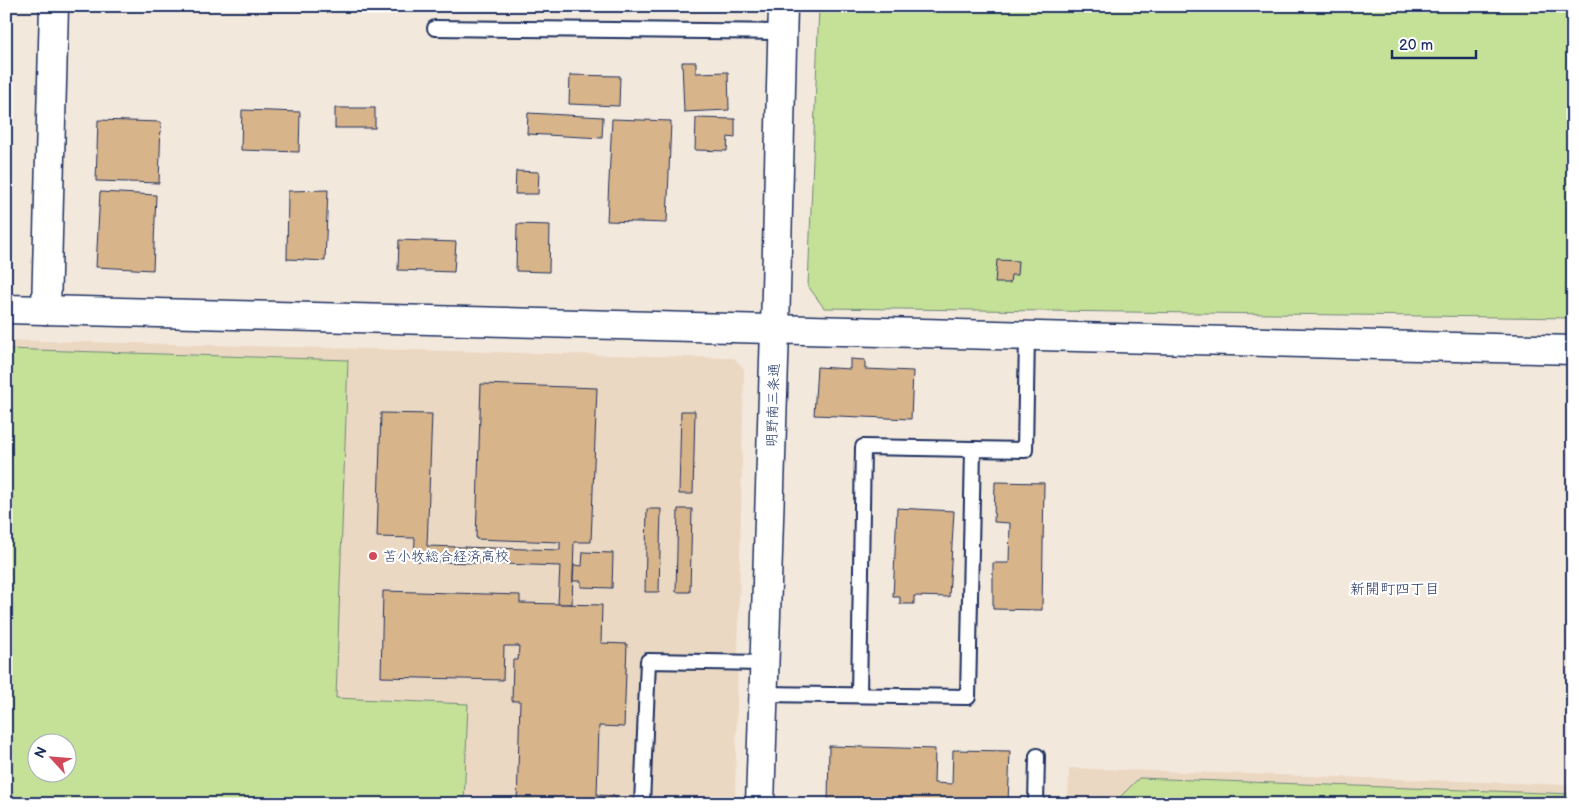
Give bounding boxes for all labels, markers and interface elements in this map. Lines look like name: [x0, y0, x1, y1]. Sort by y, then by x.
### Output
scale bar: [1392, 28, 1475, 60]
text: 20 m: [1399, 36, 1433, 55]
street label: 明野南三条通: [763, 363, 783, 447]
place label: 苫小牧総合経済高校: [383, 548, 509, 565]
marker: 苫小牧総合経済高校: [367, 550, 379, 562]
district label: 新開町四丁目: [1350, 580, 1440, 599]
north arrow: [28, 732, 78, 782]
text: N: [31, 744, 51, 761]

